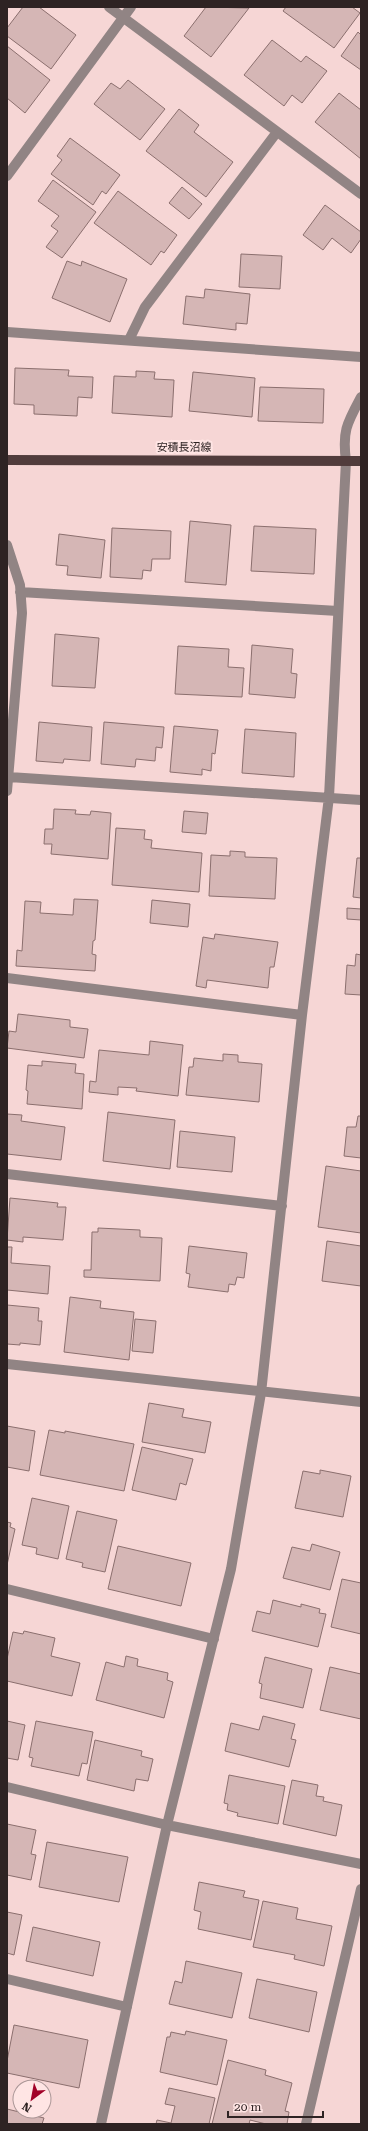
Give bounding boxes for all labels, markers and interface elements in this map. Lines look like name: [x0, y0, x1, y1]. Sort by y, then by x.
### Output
street label: 安積長沼線: [157, 441, 212, 454]
north arrow: [12, 2079, 52, 2119]
scale bar: [228, 2093, 323, 2119]
text: N: [19, 2099, 34, 2115]
text: 20 m: [234, 2100, 261, 2114]

